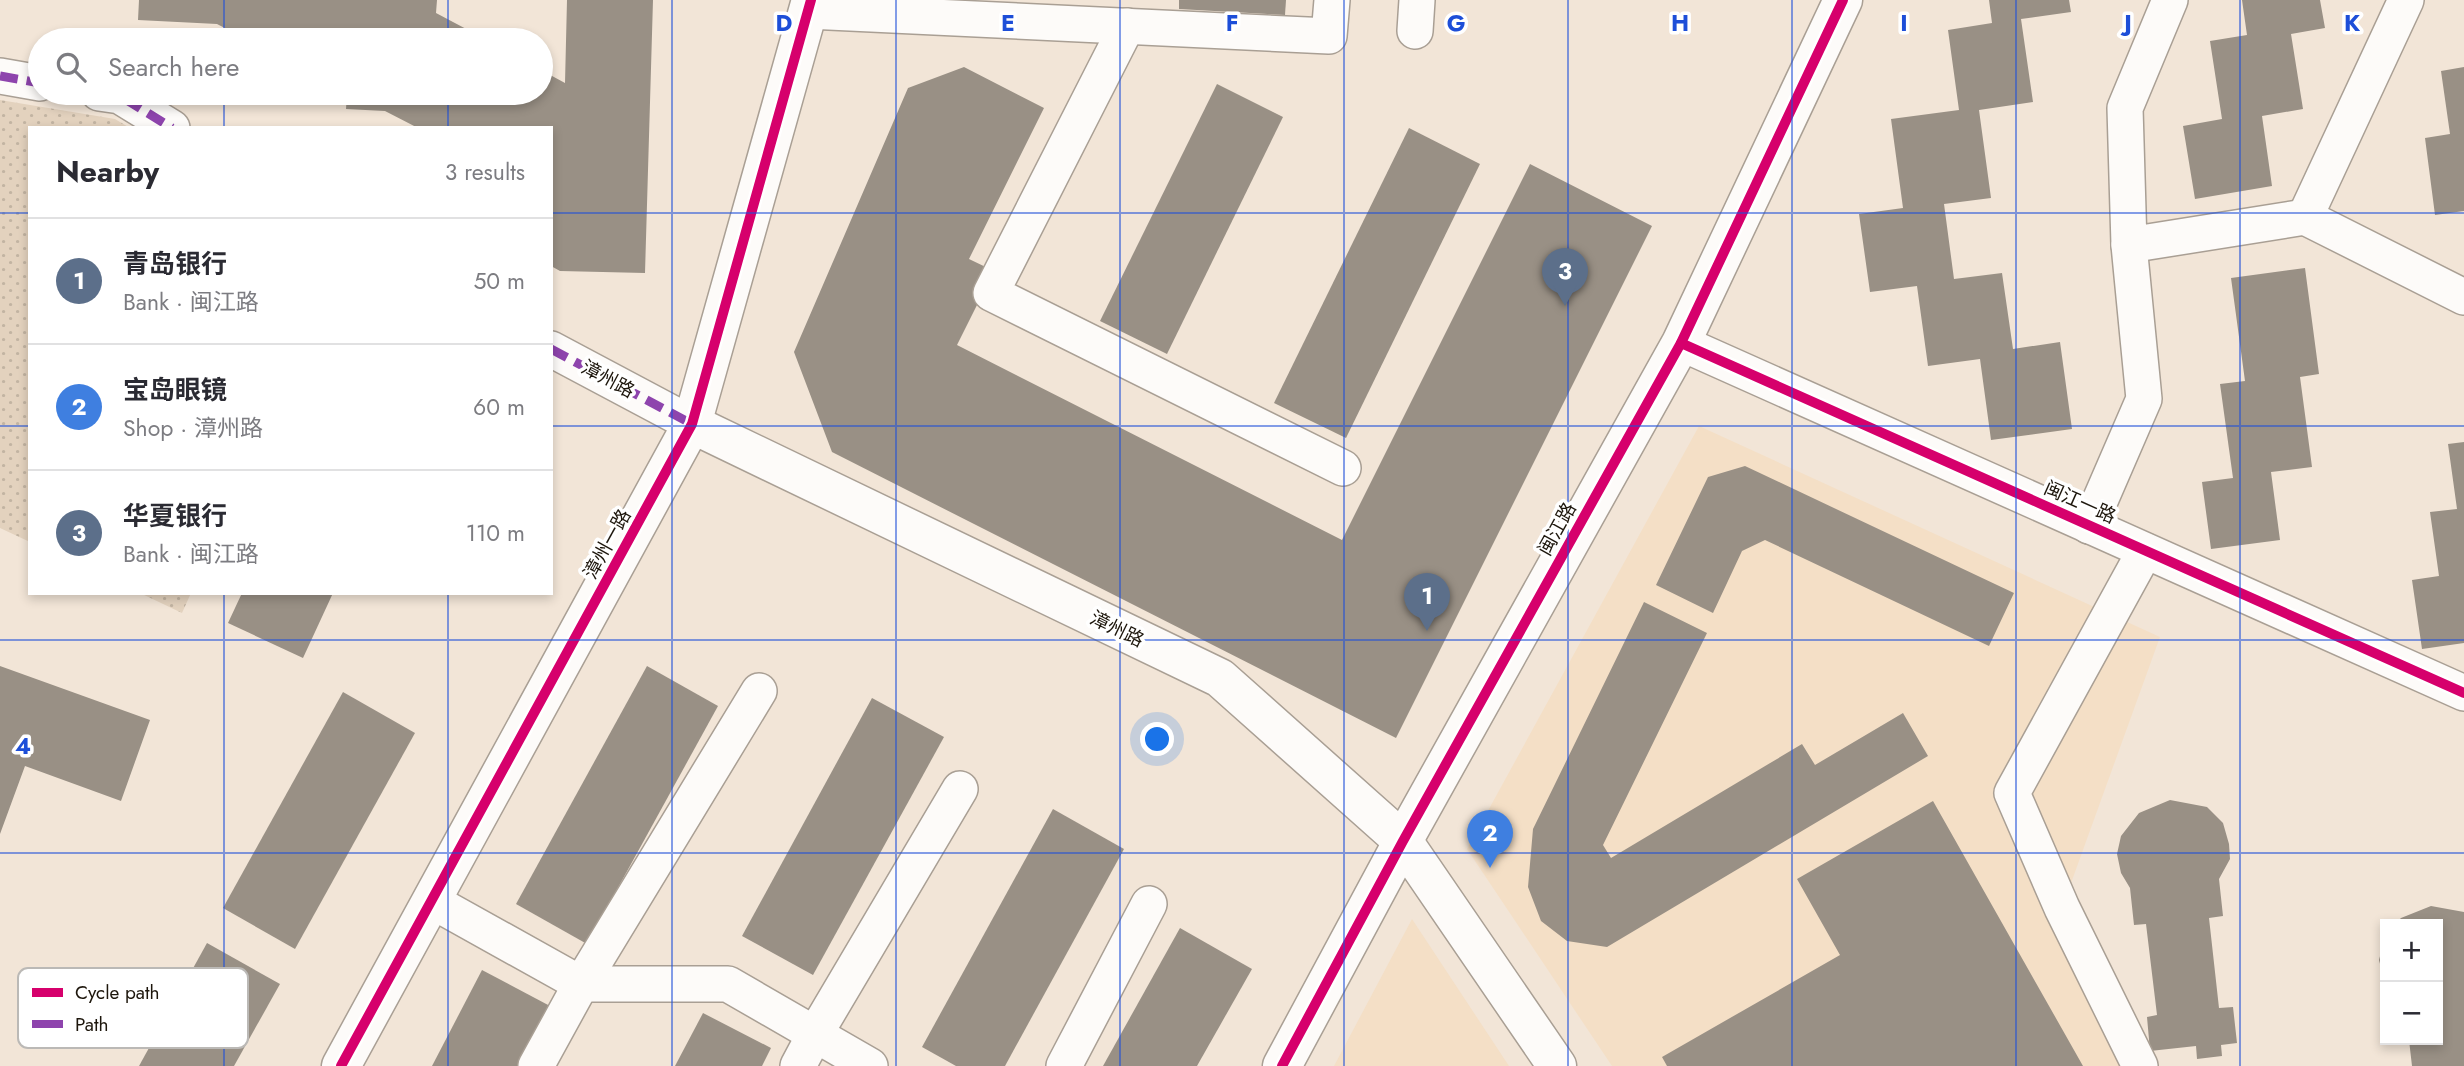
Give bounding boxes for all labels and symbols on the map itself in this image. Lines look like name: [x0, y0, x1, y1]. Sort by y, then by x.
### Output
text: D: [776, 6, 793, 40]
text: E: [1001, 6, 1015, 40]
text: F: [1226, 6, 1238, 40]
text: G: [1447, 6, 1465, 40]
text: H: [1671, 6, 1689, 40]
text: I: [1900, 6, 1908, 40]
text: J: [2120, 6, 2132, 40]
text: K: [2344, 6, 2361, 40]
pin: 3: [1542, 248, 1588, 306]
street label: 漳州路: [576, 354, 640, 404]
street label: 闽江一路: [2040, 474, 2120, 530]
street label: 闽江路: [1531, 498, 1583, 560]
street label: 漳州一路: [577, 504, 637, 584]
pin: 1: [1404, 573, 1450, 631]
street label: 漳州路: [1085, 604, 1149, 654]
your location: [1140, 722, 1174, 756]
text: 4: [15, 729, 31, 763]
pin: 2: [1467, 810, 1513, 868]
legend: [18, 968, 248, 1048]
text: Cycle path: [75, 979, 160, 1006]
text: Path: [75, 1011, 109, 1038]

